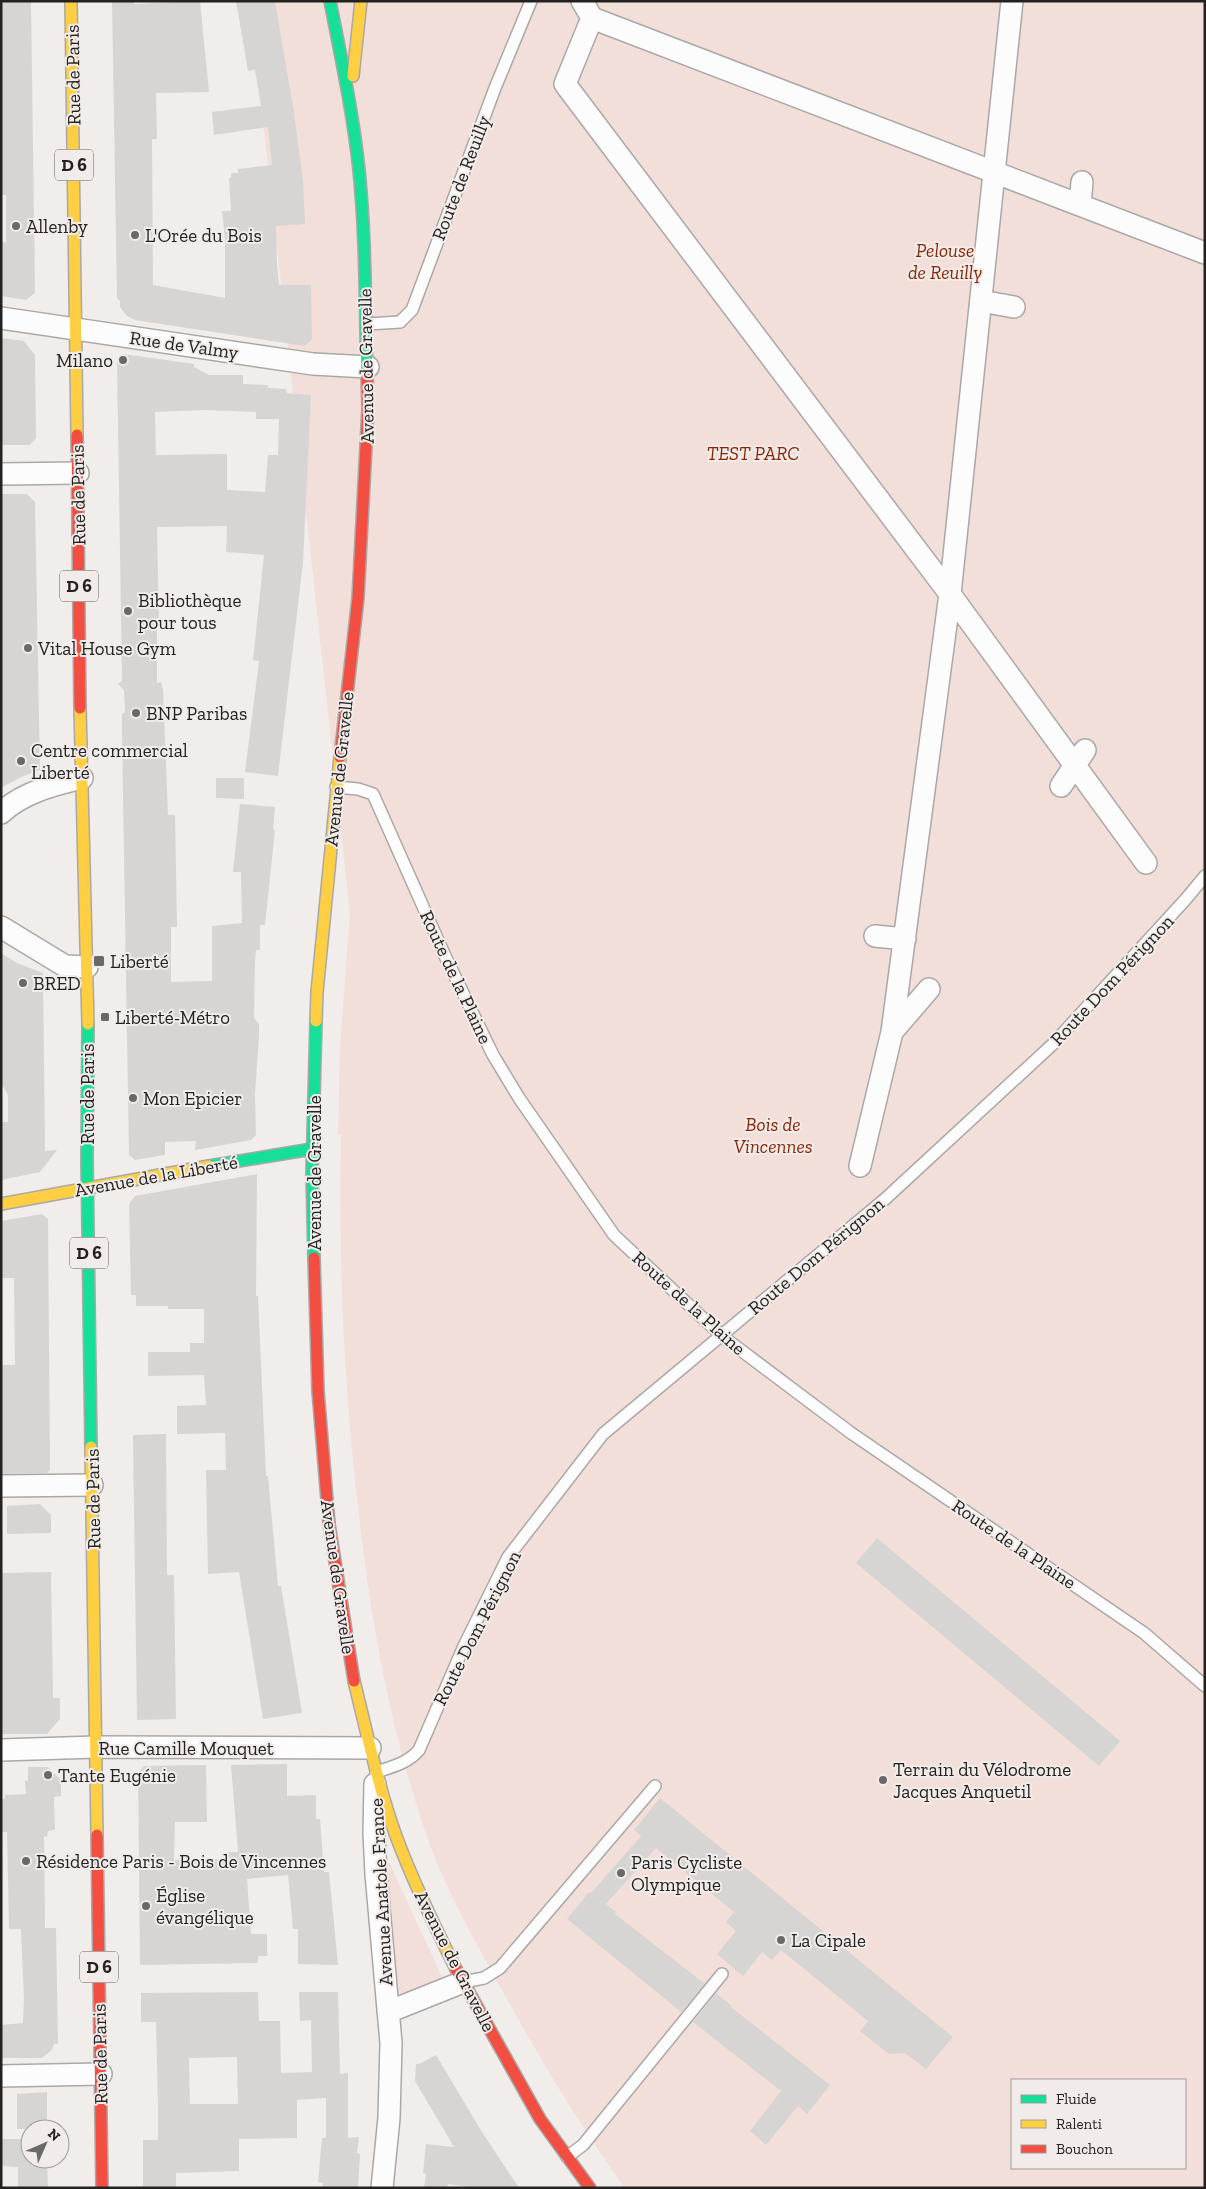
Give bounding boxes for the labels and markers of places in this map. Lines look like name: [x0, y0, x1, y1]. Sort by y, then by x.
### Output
place label: Allenby: [26, 215, 88, 238]
marker: Allenby: [10, 220, 22, 232]
place label: L'Orée du Bois: [145, 224, 262, 247]
marker: L'Orée du Bois: [129, 229, 141, 241]
place label: Milano: [56, 349, 113, 372]
marker: Milano: [117, 354, 129, 366]
place label: Bibliothèque pour tous: [138, 589, 241, 634]
marker: Bibliothèque pour tous: [122, 605, 134, 617]
place label: Vital House Gym: [37, 637, 177, 660]
marker: Vital House Gym: [22, 642, 34, 654]
place label: BNP Paribas: [146, 702, 247, 725]
marker: BNP Paribas: [130, 707, 142, 719]
place label: Centre commercial Liberté: [31, 739, 188, 784]
marker: Centre commercial Liberté: [15, 755, 27, 767]
place label: Liberté: [110, 950, 169, 973]
marker: Liberté: [92, 954, 106, 968]
place label: BRED: [33, 972, 81, 995]
marker: BRED: [17, 977, 29, 989]
place label: Liberté-Métro: [115, 1006, 230, 1029]
marker: Liberté-Métro: [99, 1011, 111, 1023]
place label: Mon Epicier: [143, 1087, 242, 1110]
marker: Mon Epicier: [127, 1092, 139, 1104]
place label: Terrain du Vélodrome Jacques Anquetil: [893, 1758, 1071, 1803]
place label: Tante Eugénie: [58, 1764, 176, 1787]
marker: Tante Eugénie: [42, 1769, 54, 1781]
marker: Terrain du Vélodrome Jacques Anquetil: [877, 1774, 889, 1786]
place label: Résidence Paris - Bois de Vincennes: [36, 1850, 326, 1873]
place label: Paris Cycliste Olympique: [631, 1851, 742, 1896]
marker: Résidence Paris - Bois de Vincennes: [20, 1855, 32, 1867]
marker: Paris Cycliste Olympique: [615, 1867, 627, 1879]
place label: Église évangélique: [156, 1884, 254, 1929]
marker: Église évangélique: [140, 1900, 152, 1912]
place label: La Cipale: [791, 1929, 866, 1952]
marker: La Cipale: [775, 1934, 787, 1946]

